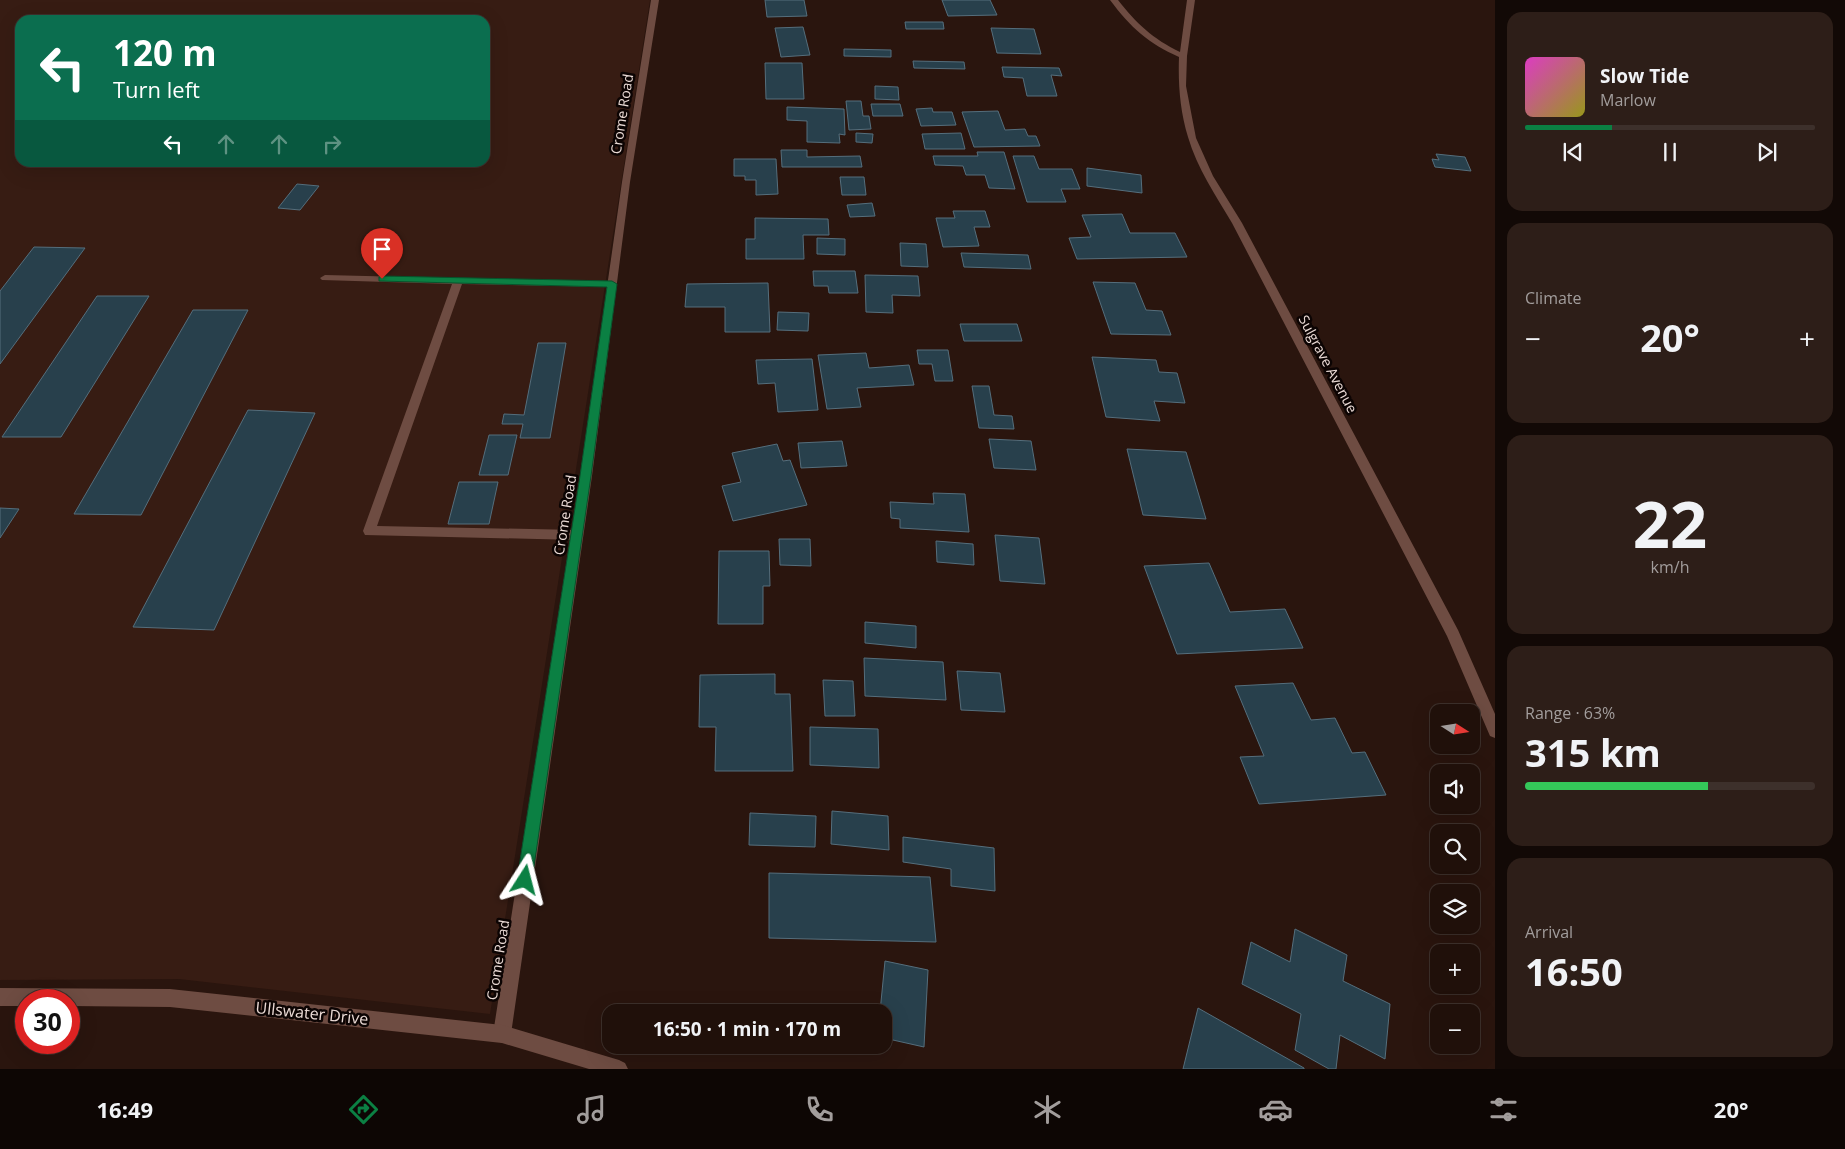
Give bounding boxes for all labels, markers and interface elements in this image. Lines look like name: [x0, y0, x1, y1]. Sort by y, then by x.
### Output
text: 120 m: [113, 29, 217, 76]
icon: left: [30, 35, 95, 100]
text: Slow Tide: [1600, 63, 1689, 89]
street label: Crome Road: [606, 73, 637, 155]
text: Turn left: [113, 74, 200, 104]
text: Marlow: [1600, 89, 1656, 111]
icon: left: [159, 130, 187, 158]
icon: ahead: [212, 130, 240, 158]
icon: ahead: [265, 130, 293, 158]
icon: right: [318, 130, 346, 158]
icon: previous: [1559, 138, 1587, 166]
icon: pause: [1656, 138, 1684, 166]
icon: next: [1753, 138, 1781, 166]
pin: [361, 228, 403, 279]
icon: arrive: [368, 235, 396, 263]
text: Climate: [1525, 287, 1582, 309]
text: 20°: [1640, 311, 1700, 363]
street label: Sulgrave Avenue: [1295, 312, 1362, 416]
text: −: [1525, 319, 1541, 357]
text: +: [1799, 319, 1815, 357]
street label: Crome Road: [549, 474, 580, 556]
text: 22: [1633, 479, 1707, 567]
text: km/h: [1651, 556, 1689, 578]
text: Range · 63%: [1525, 702, 1615, 724]
north arrow: [1430, 704, 1480, 754]
map controls: [1430, 704, 1480, 1054]
text: 315 km: [1525, 726, 1661, 778]
button: sound: [1430, 764, 1480, 814]
button: search: [1430, 824, 1480, 874]
position arrow: [498, 853, 550, 905]
button: layers: [1430, 884, 1480, 934]
street label: Crome Road: [482, 919, 513, 1001]
text: Arrival: [1525, 921, 1573, 943]
button: +: [1430, 944, 1480, 994]
text: 16:50: [1525, 945, 1623, 997]
speed limit sign: 30: [15, 989, 80, 1054]
street label: Ullswater Drive: [255, 996, 369, 1030]
button: −: [1430, 1004, 1480, 1054]
text: 16:50 · 1 min · 170 m: [653, 1016, 841, 1042]
icon: directions: [346, 1092, 381, 1127]
icon: music: [574, 1092, 609, 1127]
icon: phone: [802, 1092, 837, 1127]
icon: climate: [1030, 1092, 1065, 1127]
icon: car: [1258, 1092, 1293, 1127]
icon: filters: [1486, 1092, 1521, 1127]
text: 16:49: [96, 1094, 153, 1124]
text: 20°: [1714, 1094, 1748, 1124]

